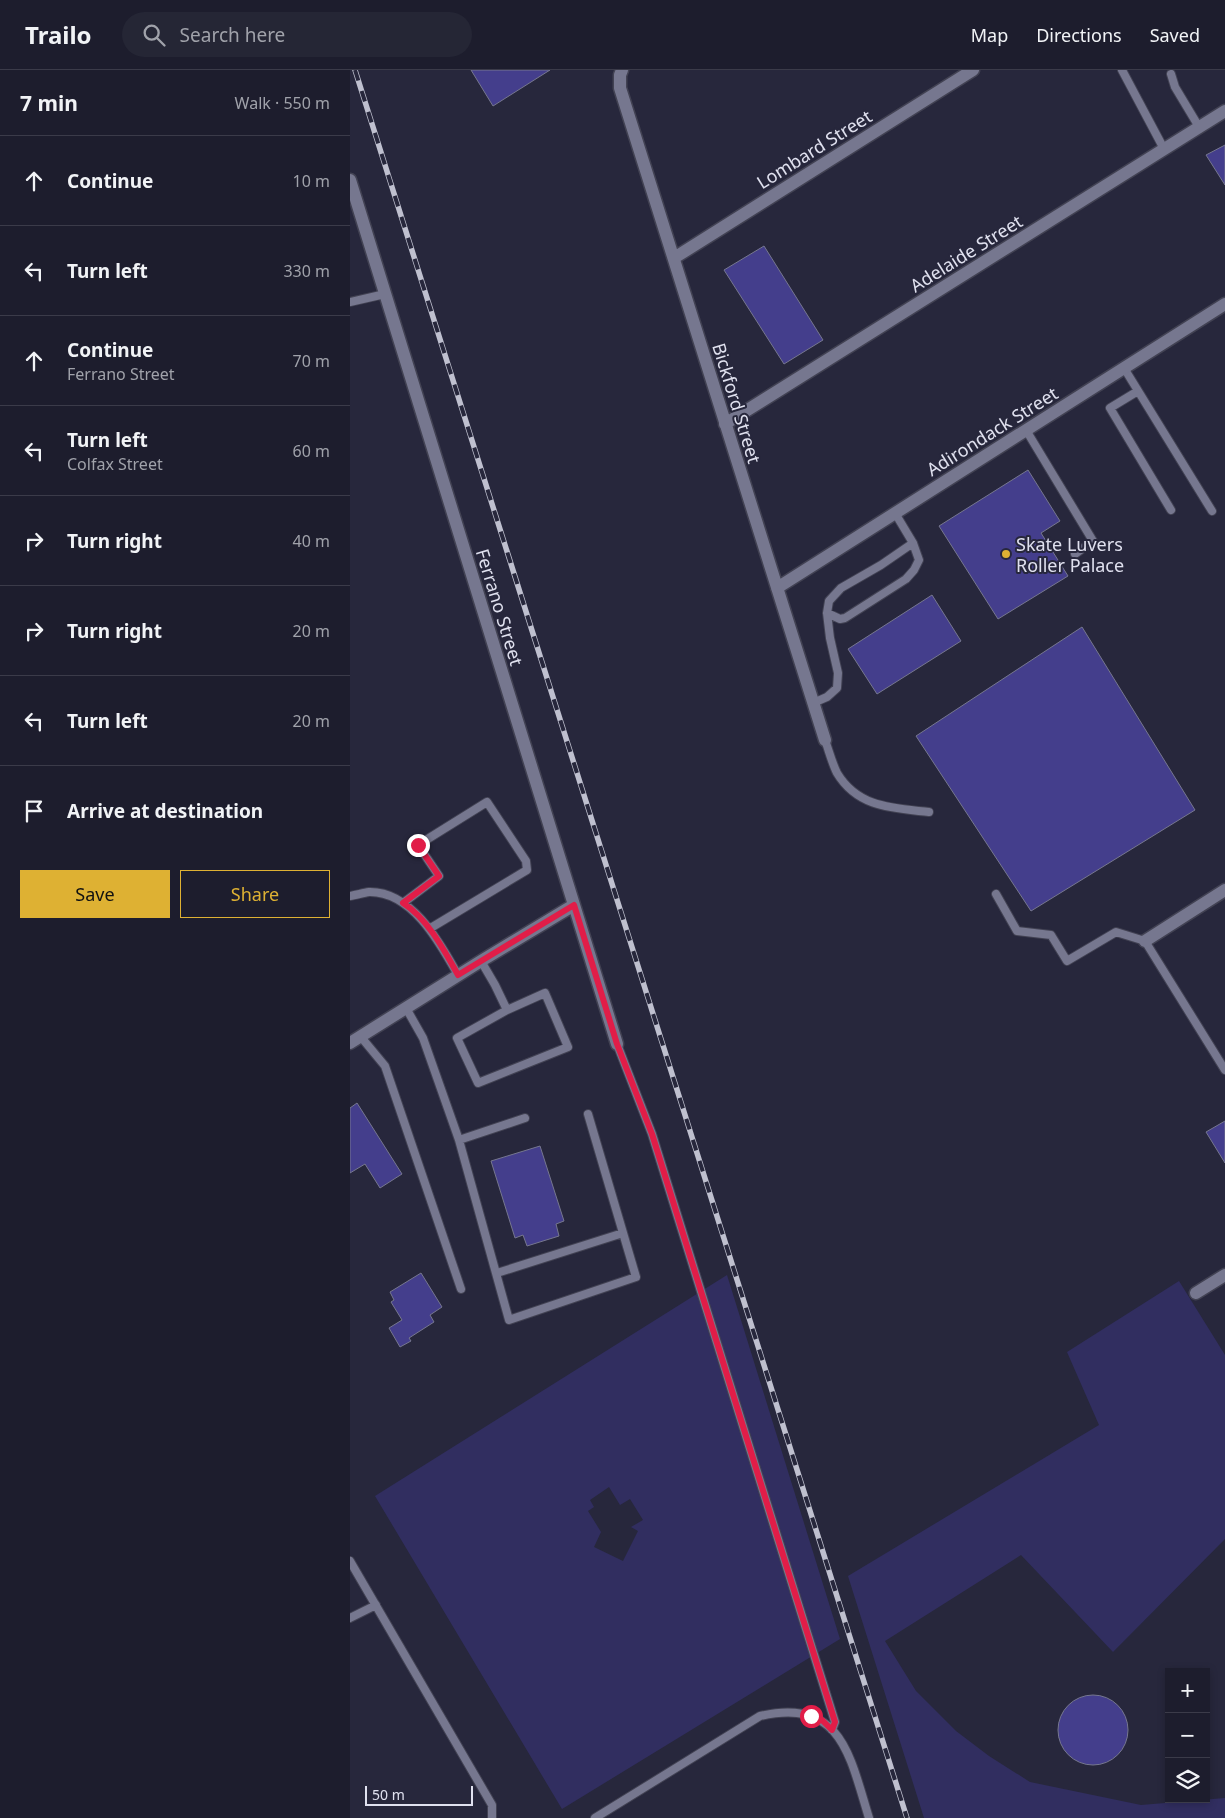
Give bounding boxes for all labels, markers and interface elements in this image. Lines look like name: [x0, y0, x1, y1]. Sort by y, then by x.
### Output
search box: [122, 12, 472, 57]
text: Trailo: [25, 18, 92, 51]
icon: search: [140, 21, 168, 49]
text: Search here: [180, 22, 285, 48]
text: Map: [971, 23, 1008, 47]
text: Directions: [1036, 23, 1122, 47]
text: Saved: [1150, 23, 1200, 47]
text: 7 min: [20, 89, 78, 117]
text: Walk · 550 m: [235, 92, 330, 114]
street label: Lombard Street: [752, 104, 876, 194]
icon: ahead: [20, 167, 48, 195]
text: Continue: [67, 168, 153, 194]
text: 10 m: [293, 170, 330, 192]
street label: Adelaide Street: [905, 209, 1027, 297]
icon: left: [20, 257, 48, 285]
text: Turn left: [67, 258, 148, 284]
text: 330 m: [283, 260, 330, 282]
text: Continue: [67, 337, 153, 363]
street label: Bickford Street: [707, 340, 767, 467]
icon: ahead: [20, 347, 48, 375]
text: 70 m: [293, 350, 330, 372]
text: Ferrano Street: [67, 363, 175, 385]
street label: Adirondack Street: [922, 381, 1063, 481]
text: Turn left: [67, 427, 148, 453]
icon: left: [20, 437, 48, 465]
text: 60 m: [293, 440, 330, 462]
text: Colfax Street: [67, 453, 163, 475]
icon: right: [20, 527, 48, 555]
text: Turn right: [67, 528, 162, 554]
text: 40 m: [293, 530, 330, 552]
place label: Skate Luvers Roller Palace: [1016, 532, 1124, 577]
street label: Ferrano Street: [471, 546, 529, 669]
marker: Skate Luvers Roller Palace: [1000, 548, 1012, 560]
icon: right: [20, 617, 48, 645]
text: Turn right: [67, 618, 162, 644]
text: 20 m: [293, 620, 330, 642]
icon: left: [20, 707, 48, 735]
text: Turn left: [67, 708, 148, 734]
text: 20 m: [293, 710, 330, 732]
icon: arrive: [20, 797, 48, 825]
text: Arrive at destination: [67, 798, 263, 824]
route end: [407, 834, 430, 857]
button: Save: [20, 870, 170, 918]
button: Share: [180, 870, 330, 918]
map controls: [1165, 1668, 1210, 1803]
button: +: [1165, 1668, 1210, 1713]
route start: [800, 1705, 823, 1728]
button: −: [1165, 1713, 1210, 1758]
button: layers: [1165, 1758, 1210, 1803]
scale bar: [365, 1783, 472, 1806]
text: 50 m: [372, 1785, 405, 1804]

